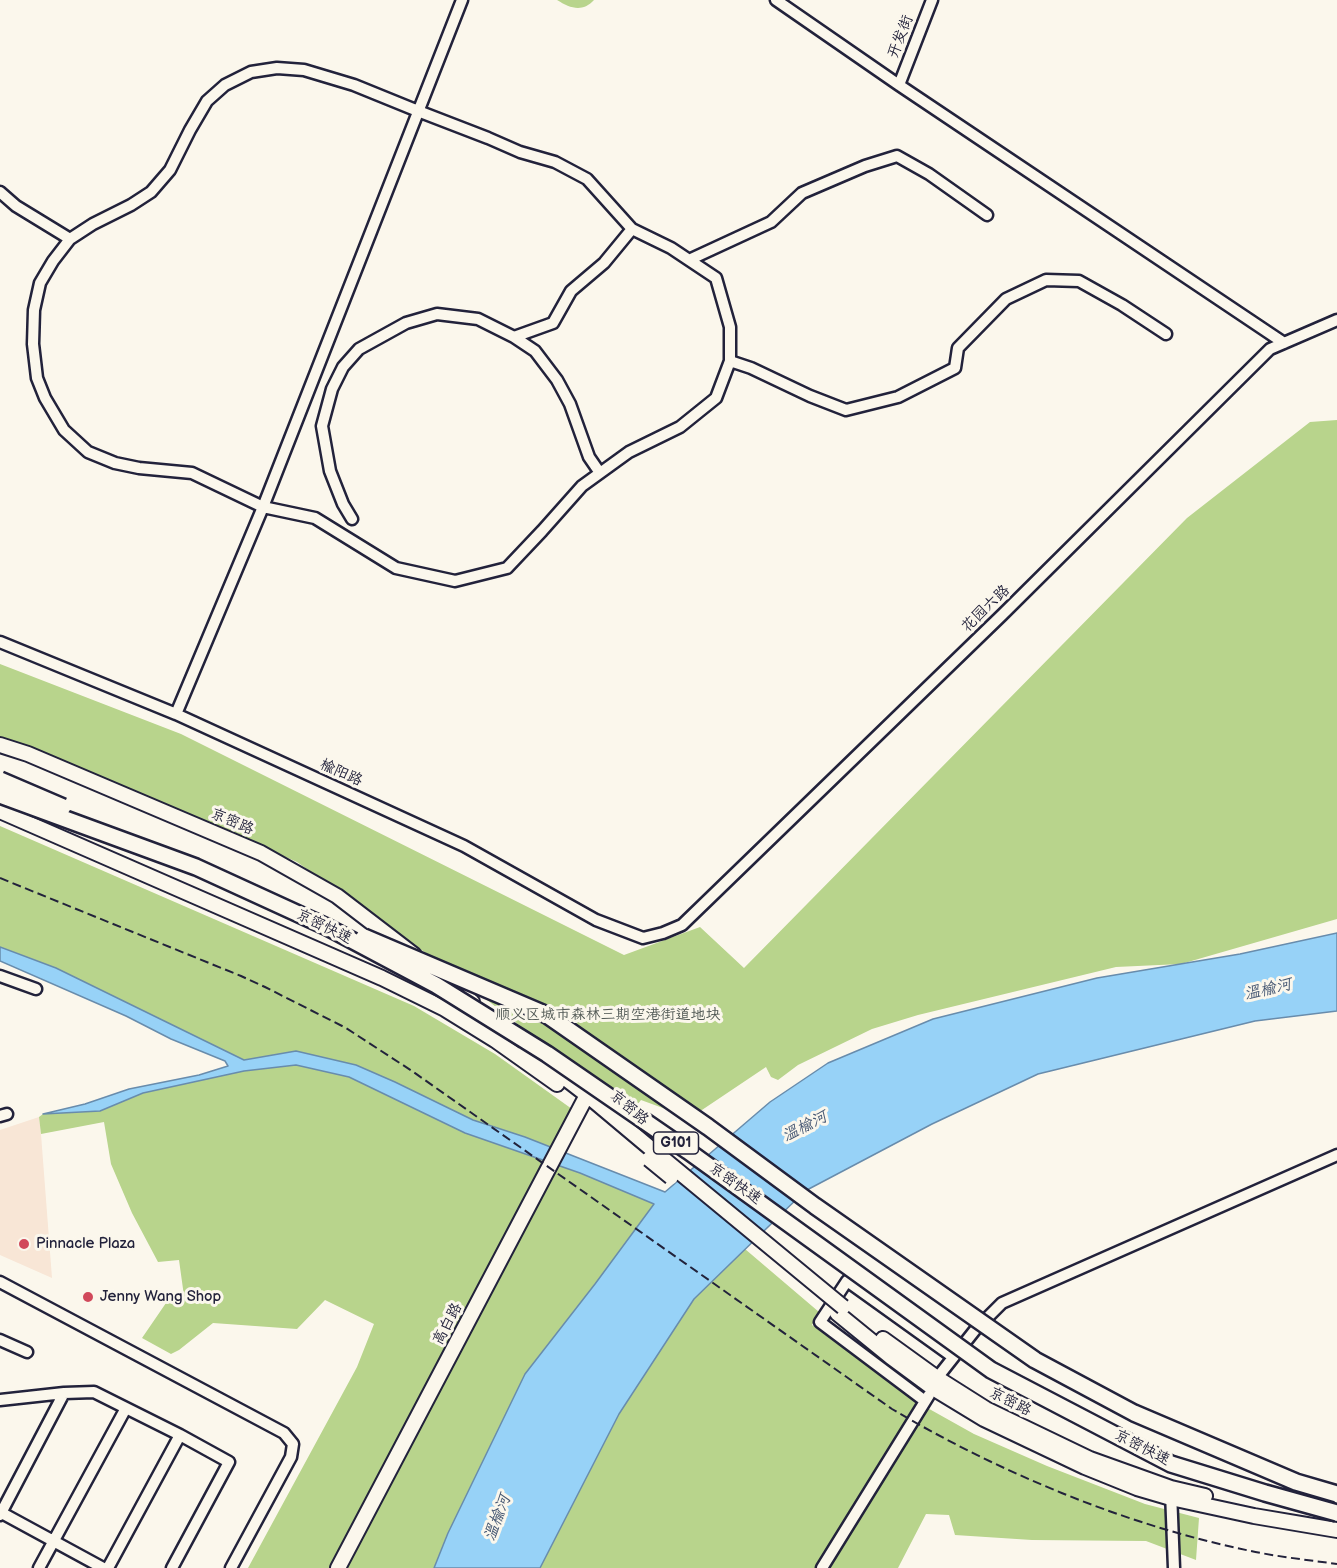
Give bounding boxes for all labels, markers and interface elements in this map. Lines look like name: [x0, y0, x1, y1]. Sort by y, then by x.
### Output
street label: 开发街: [885, 13, 917, 61]
street label: 花园六路: [958, 582, 1014, 636]
street label: 榆阳路: [317, 756, 365, 790]
street label: 京密路: [208, 805, 256, 839]
street label: 京密快速: [293, 906, 355, 948]
water label: 温榆河: [1242, 975, 1294, 1005]
park label: 顺义区城市森林三期空港街道地块: [496, 1006, 720, 1024]
street label: 京密路: [606, 1087, 652, 1129]
water label: 温榆河: [779, 1108, 831, 1146]
road number: G101: [654, 1132, 698, 1154]
street label: 京密快速: [705, 1159, 765, 1209]
place label: Pinnacle Plaza: [36, 1235, 135, 1253]
marker: Pinnacle Plaza: [17, 1237, 31, 1251]
place label: Jenny Wang Shop: [100, 1288, 221, 1306]
marker: Jenny Wang Shop: [81, 1290, 95, 1304]
street label: 高白路: [429, 1300, 467, 1348]
street label: 京密路: [986, 1384, 1034, 1420]
street label: 京密快速: [1111, 1426, 1173, 1470]
water label: 温榆河: [480, 1492, 516, 1544]

